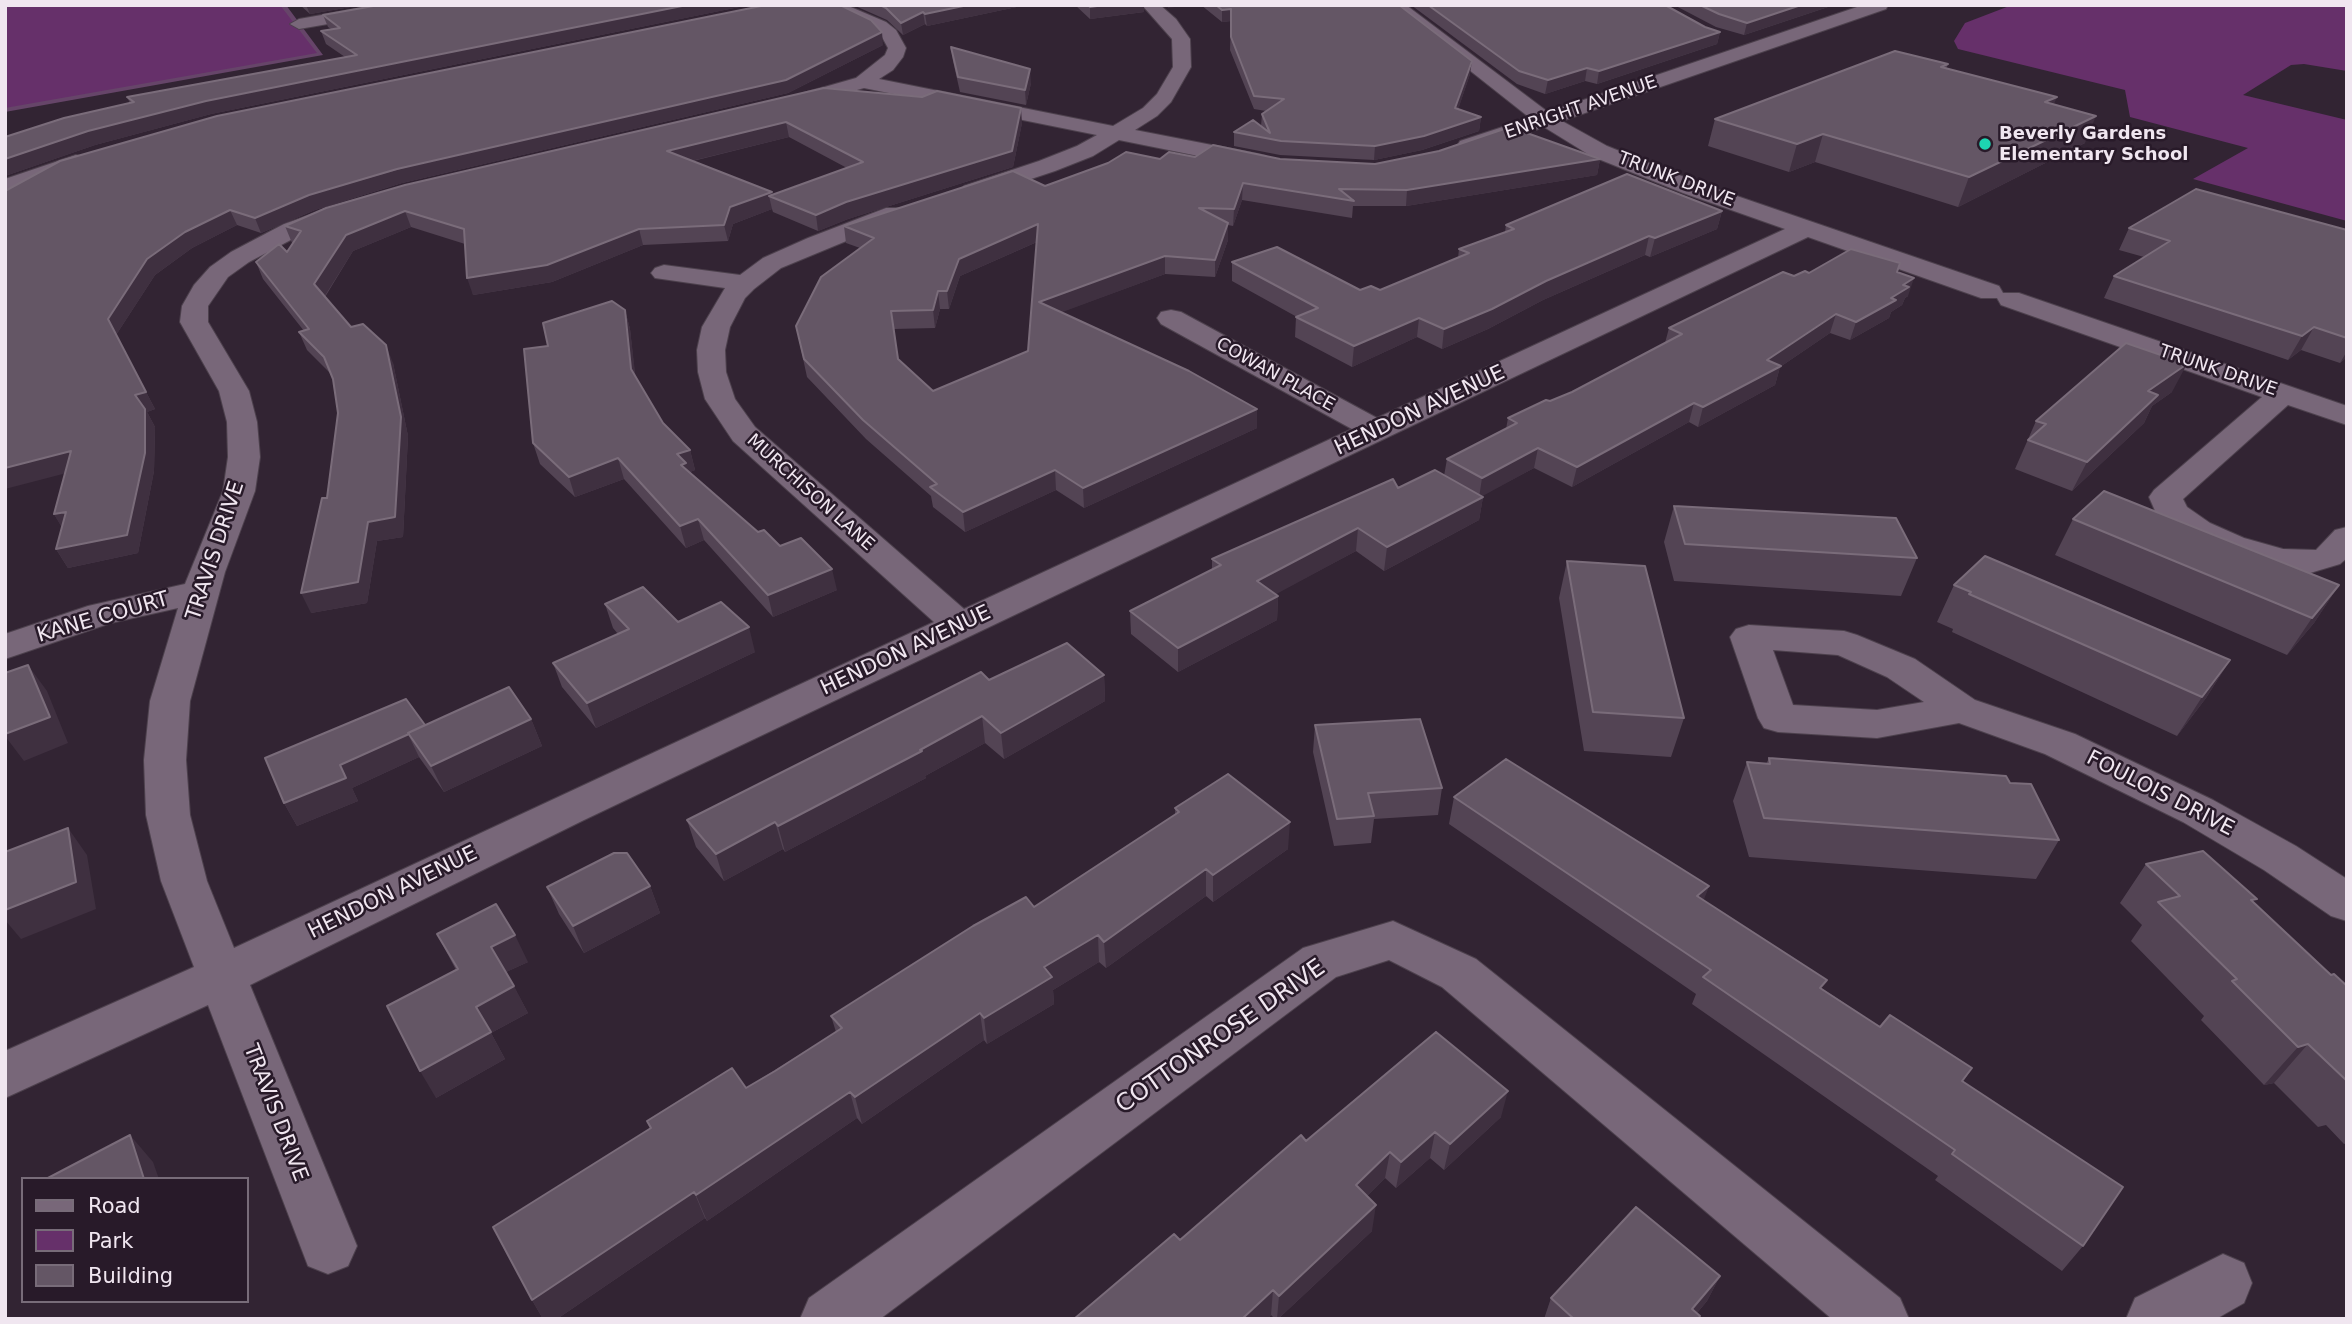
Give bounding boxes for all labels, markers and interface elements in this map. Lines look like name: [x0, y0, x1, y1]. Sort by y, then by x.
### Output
street label: ENRIGHT AVENUE: [1502, 72, 1660, 144]
place label: Beverly Gardens Elementary School: [1999, 123, 2188, 166]
marker: Beverly Gardens Elementary School: [1977, 136, 1993, 152]
street label: TRUNK DRIVE: [1615, 148, 1737, 212]
street label: COWAN PLACE: [1212, 333, 1338, 417]
street label: TRUNK DRIVE: [2156, 341, 2280, 401]
street label: HENDON AVENUE: [1331, 361, 1509, 461]
street label: MURCHISON LANE: [742, 430, 878, 556]
street label: TRAVIS DRIVE: [182, 478, 250, 624]
street label: KANE COURT: [34, 587, 172, 649]
street label: HENDON AVENUE: [817, 601, 995, 701]
street label: FOULOIS DRIVE: [2082, 746, 2238, 842]
street label: HENDON AVENUE: [304, 841, 482, 945]
street label: COTTONROSE DRIVE: [1111, 954, 1331, 1120]
street label: TRAVIS DRIVE: [237, 1041, 313, 1185]
legend: [21, 1177, 248, 1303]
text: Road: [88, 1194, 141, 1218]
text: Park: [88, 1229, 133, 1253]
text: Building: [88, 1264, 173, 1288]

